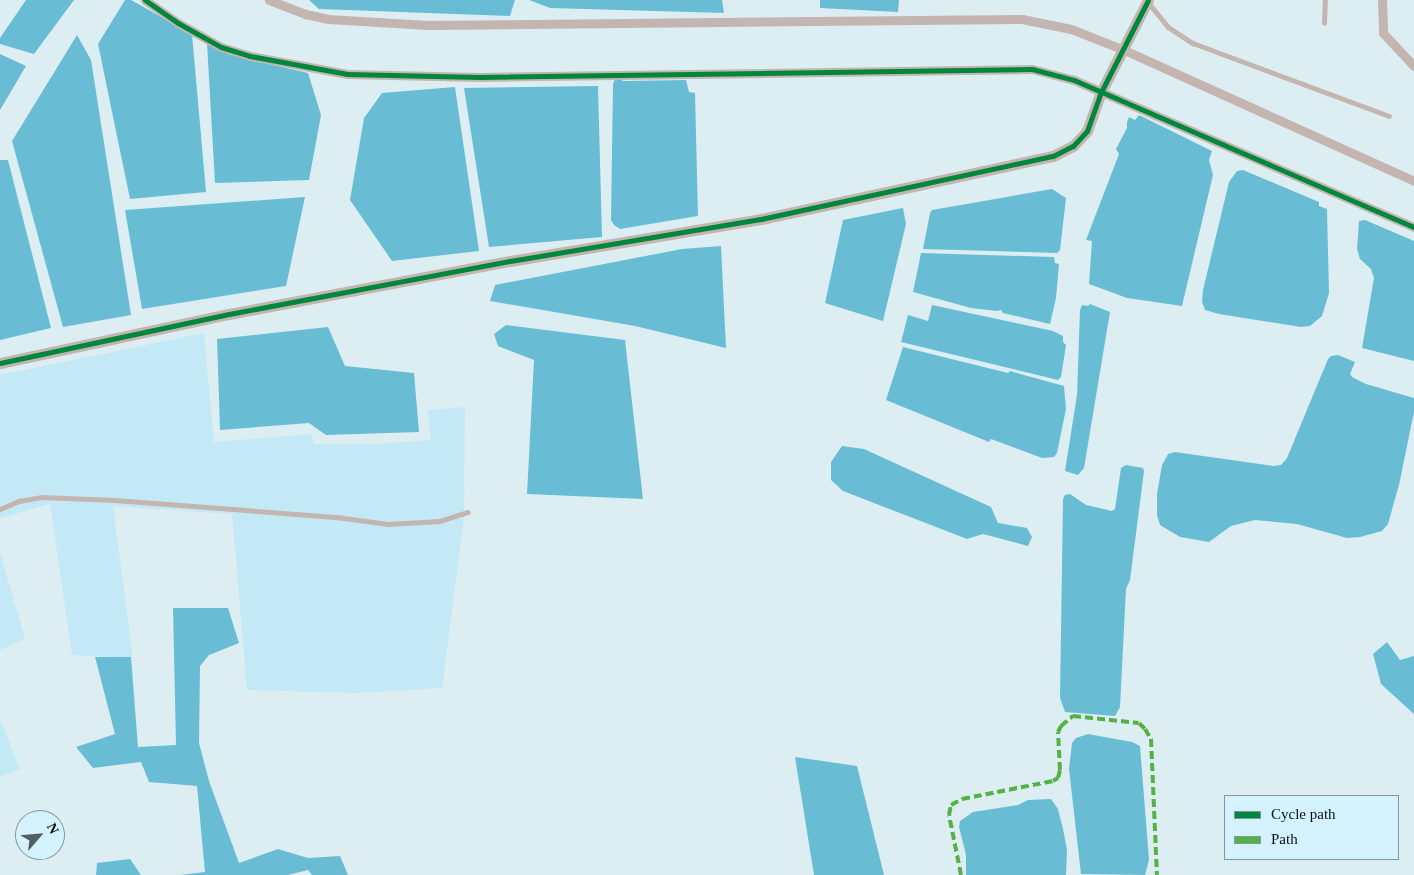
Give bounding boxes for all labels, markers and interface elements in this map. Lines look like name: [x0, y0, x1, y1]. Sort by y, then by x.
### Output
legend: [1224, 795, 1399, 860]
text: Cycle path: [1271, 806, 1336, 822]
north arrow: [15, 810, 65, 860]
text: N: [44, 821, 62, 836]
text: Path: [1271, 831, 1298, 847]

